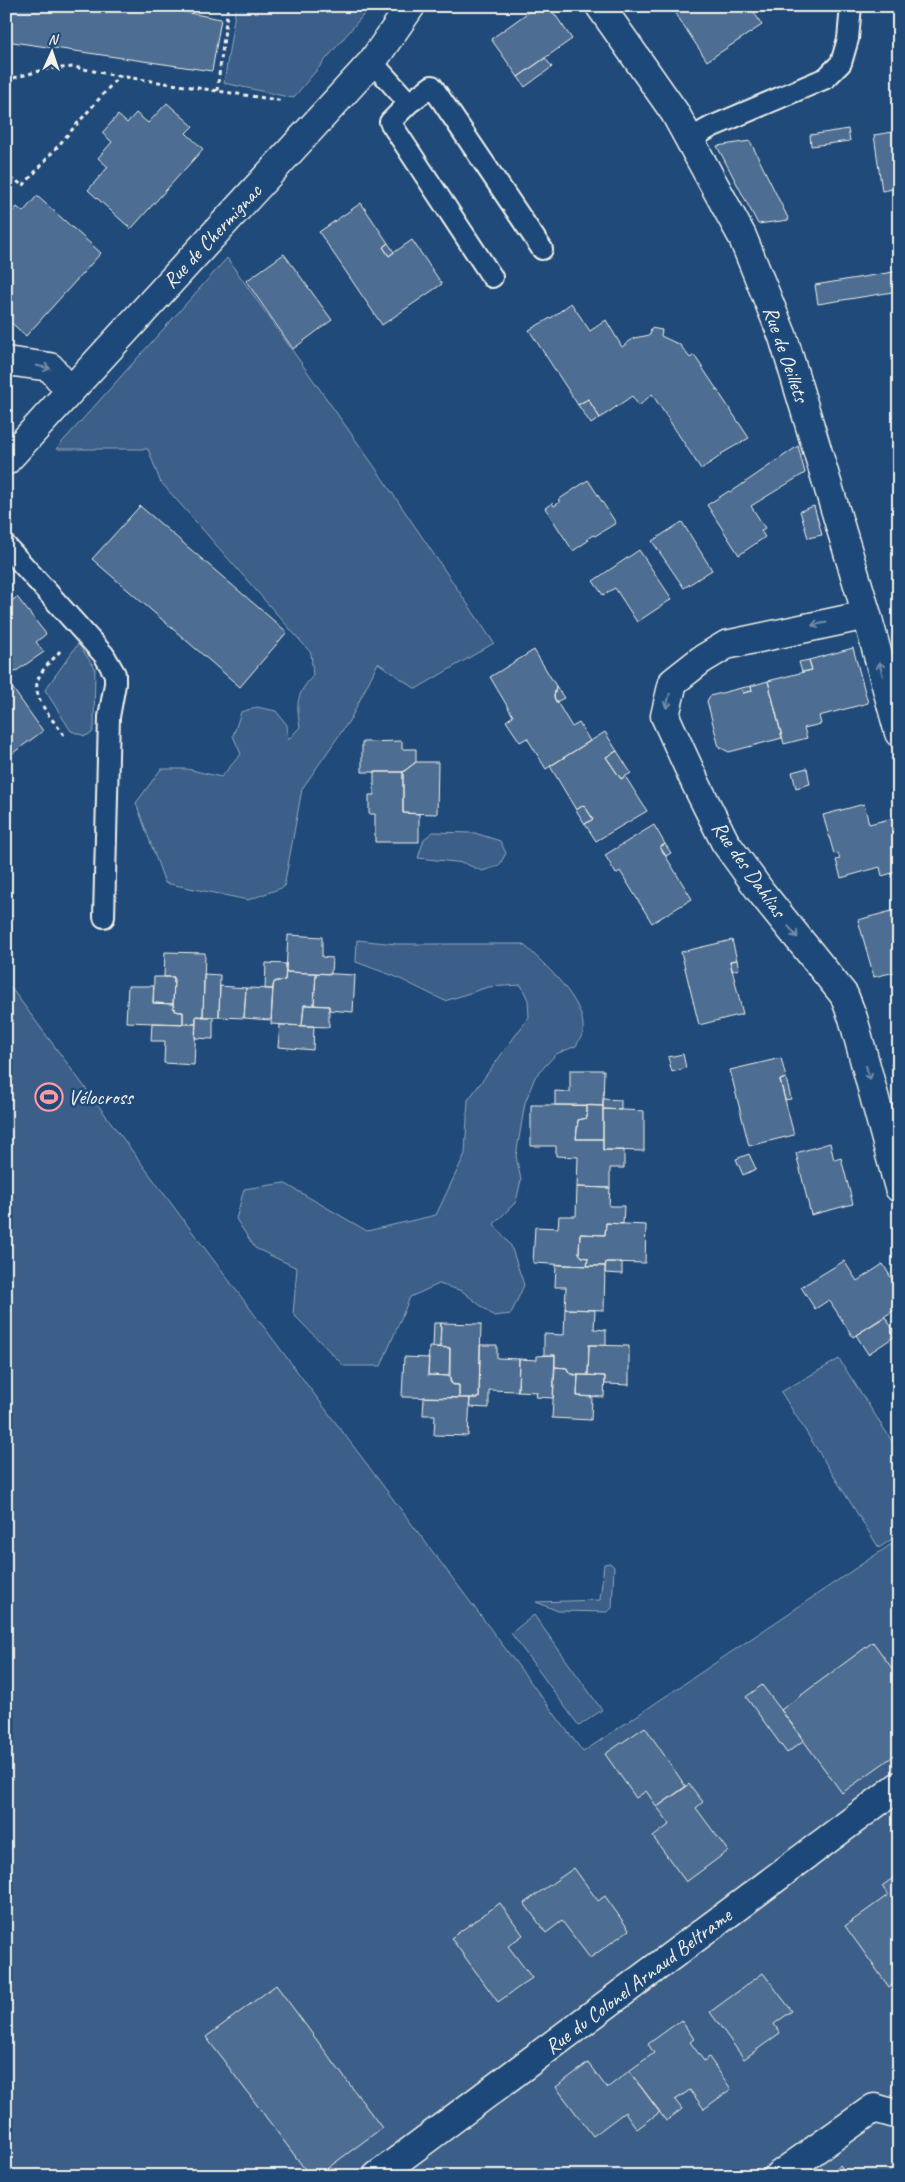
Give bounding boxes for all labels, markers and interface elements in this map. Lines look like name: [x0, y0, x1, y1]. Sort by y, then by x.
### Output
north arrow: [28, 28, 78, 78]
text: N: [48, 31, 60, 48]
street label: Rue de Chermignac: [157, 177, 268, 293]
street label: Rue de Oeillets: [757, 303, 815, 407]
one-way arrow: [34, 363, 50, 372]
one-way arrow: [811, 620, 827, 630]
one-way arrow: [876, 661, 886, 677]
one-way arrow: [663, 693, 672, 709]
street label: Rue des Dahlias: [706, 816, 793, 924]
one-way arrow: [788, 925, 799, 938]
one-way arrow: [863, 1064, 873, 1080]
sports icon: Vélocross: [34, 1082, 64, 1112]
place label: Vélocross: [68, 1084, 135, 1110]
street label: Rue du Colonel Arnaud Beltrame: [540, 1902, 737, 2060]

